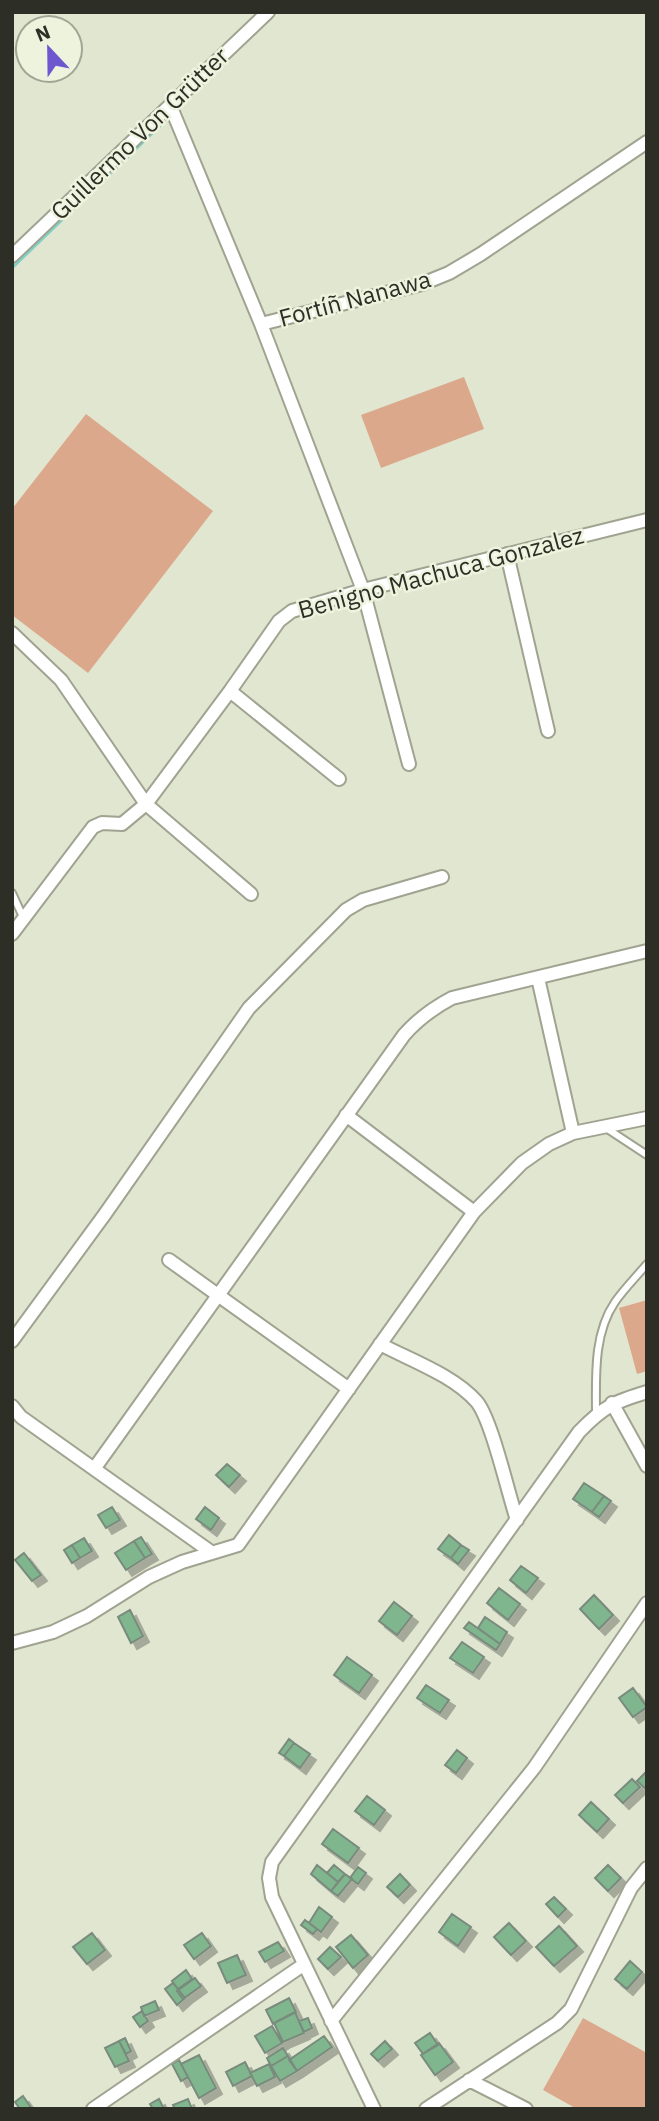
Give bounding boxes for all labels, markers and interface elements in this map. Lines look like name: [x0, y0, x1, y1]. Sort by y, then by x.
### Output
north arrow: [14, 14, 84, 84]
text: N: [32, 20, 54, 47]
street label: Guillermo Von Grütter: [43, 40, 235, 227]
street label: Fortíñ Nanawa: [275, 262, 434, 334]
street label: Benigno Machuca Gonzalez: [294, 518, 587, 626]

